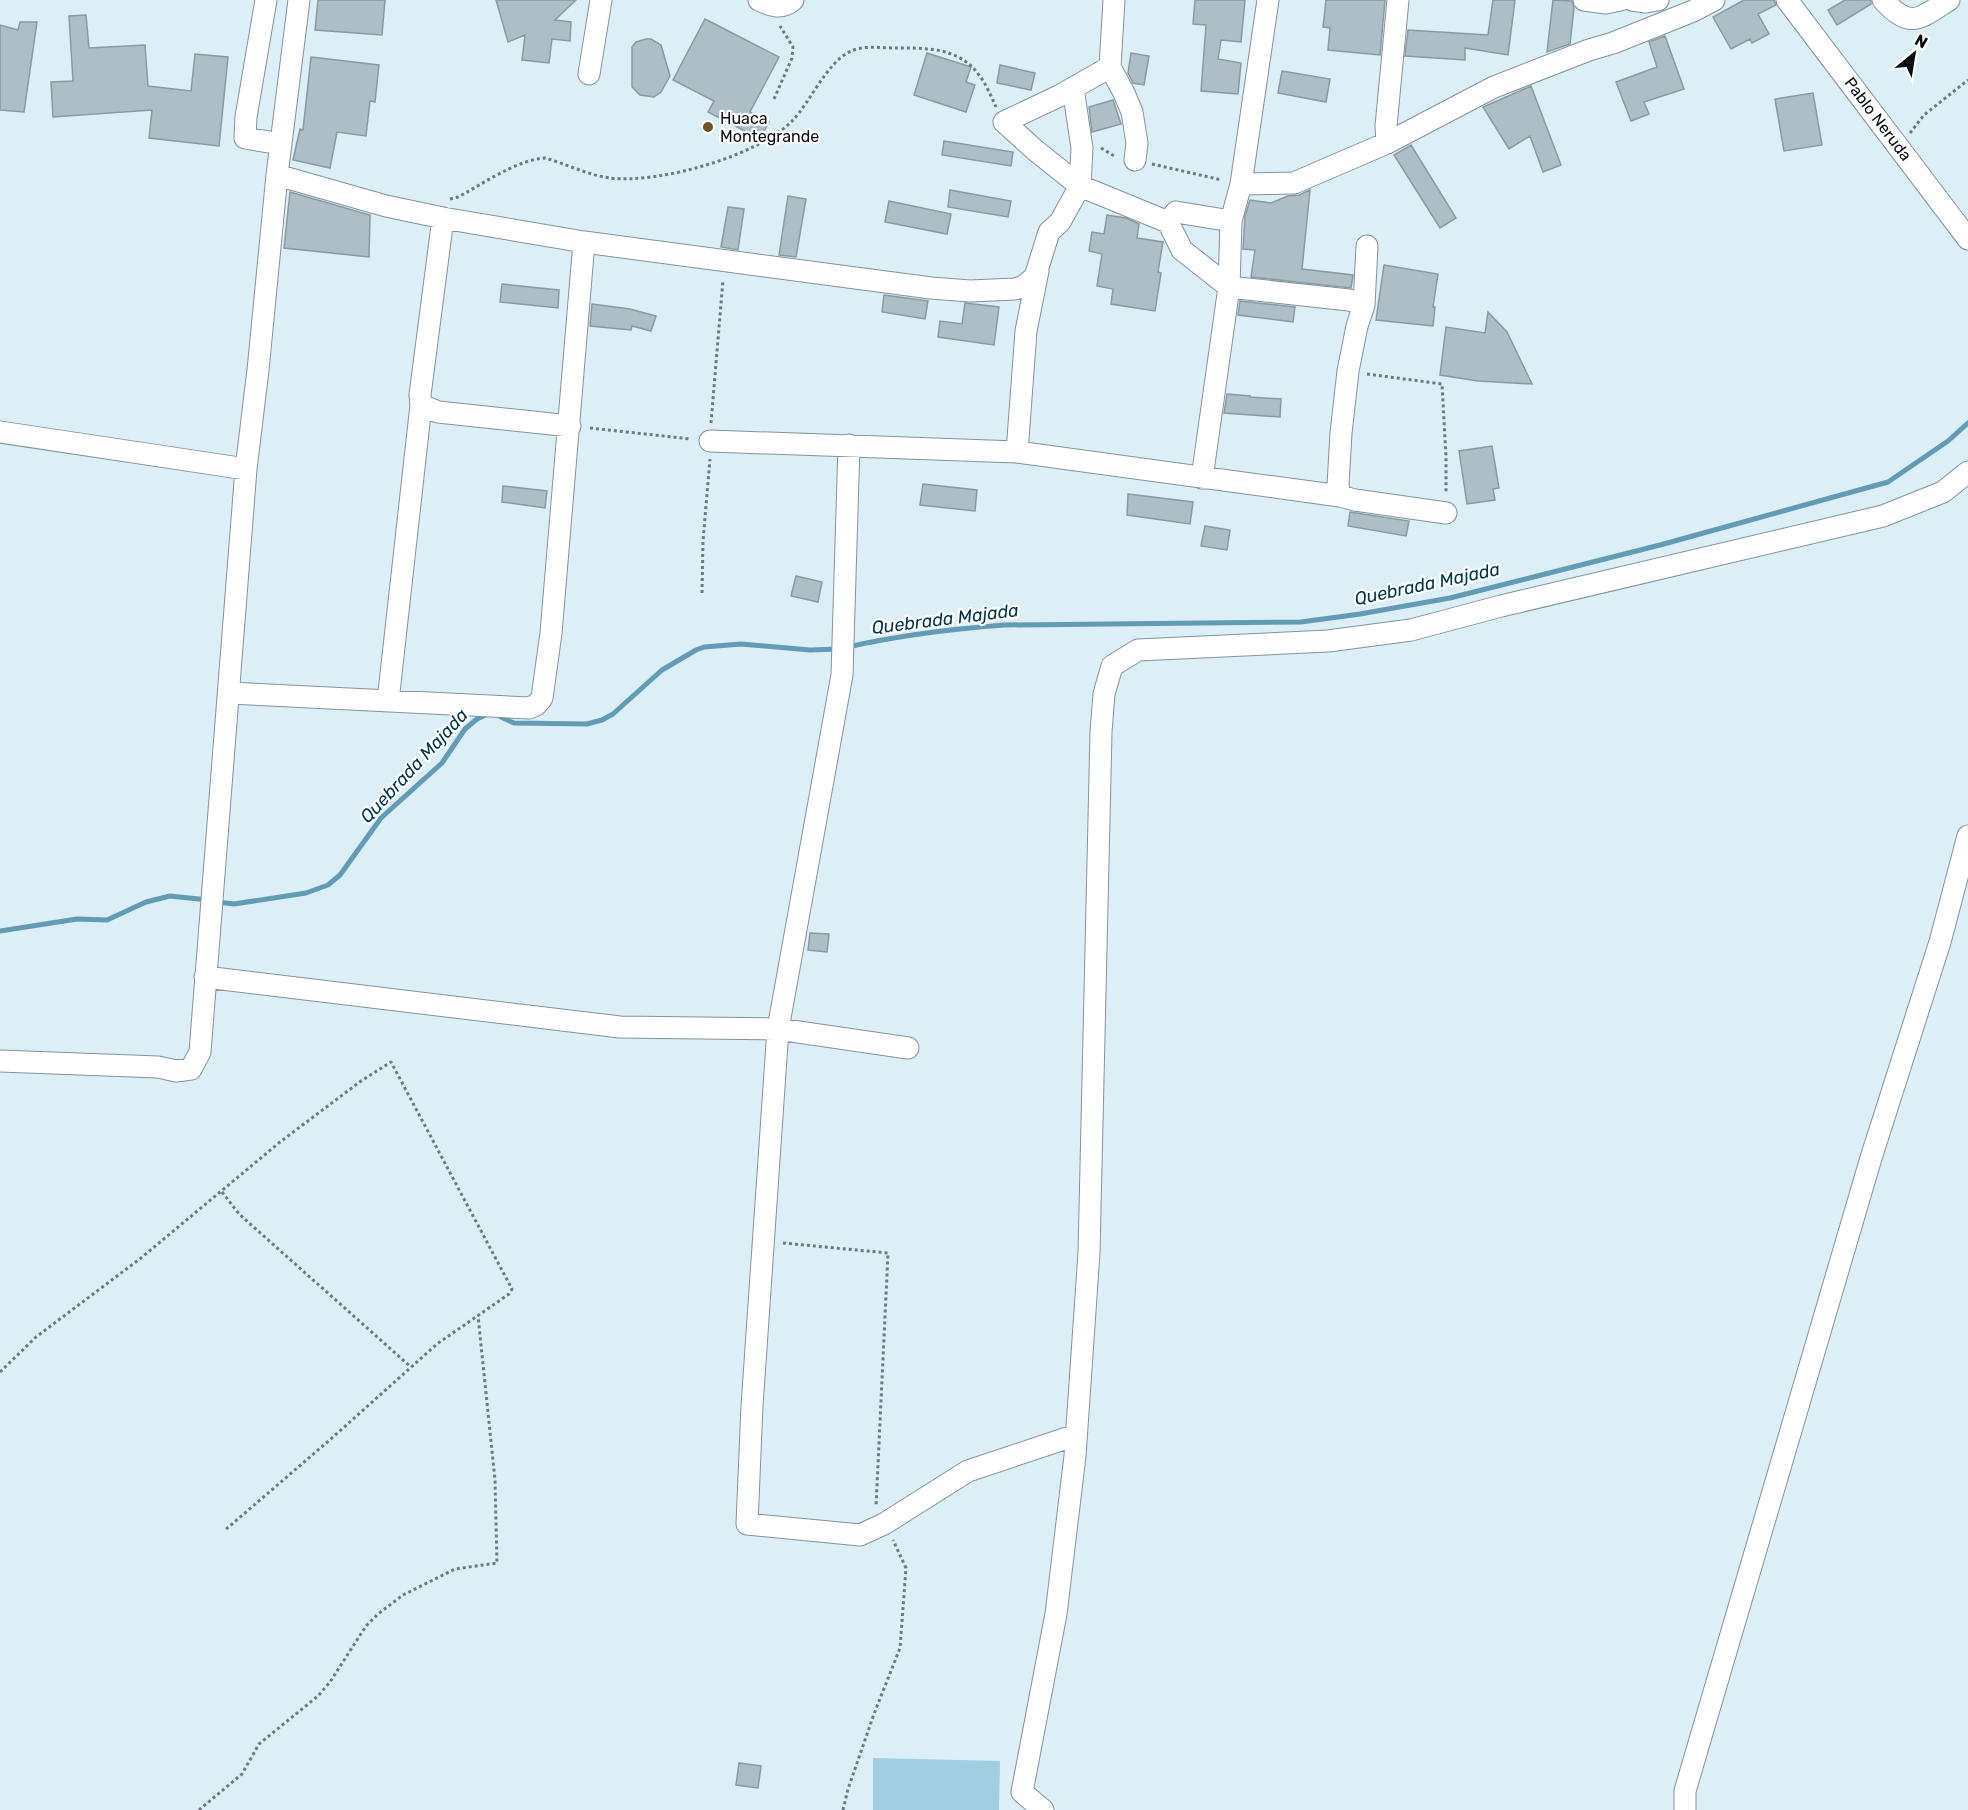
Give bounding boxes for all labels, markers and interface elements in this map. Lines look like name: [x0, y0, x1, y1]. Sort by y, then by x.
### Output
north arrow: [1884, 24, 1944, 84]
text: N: [1912, 30, 1931, 53]
street label: Pablo Neruda: [1840, 74, 1916, 164]
place label: Huaca Montegrande: [720, 109, 819, 146]
marker: Huaca Montegrande: [701, 120, 715, 134]
water label: Quebrada Majada: [1352, 558, 1502, 610]
water label: Quebrada Majada: [870, 599, 1020, 639]
water label: Quebrada Majada: [355, 704, 473, 828]

